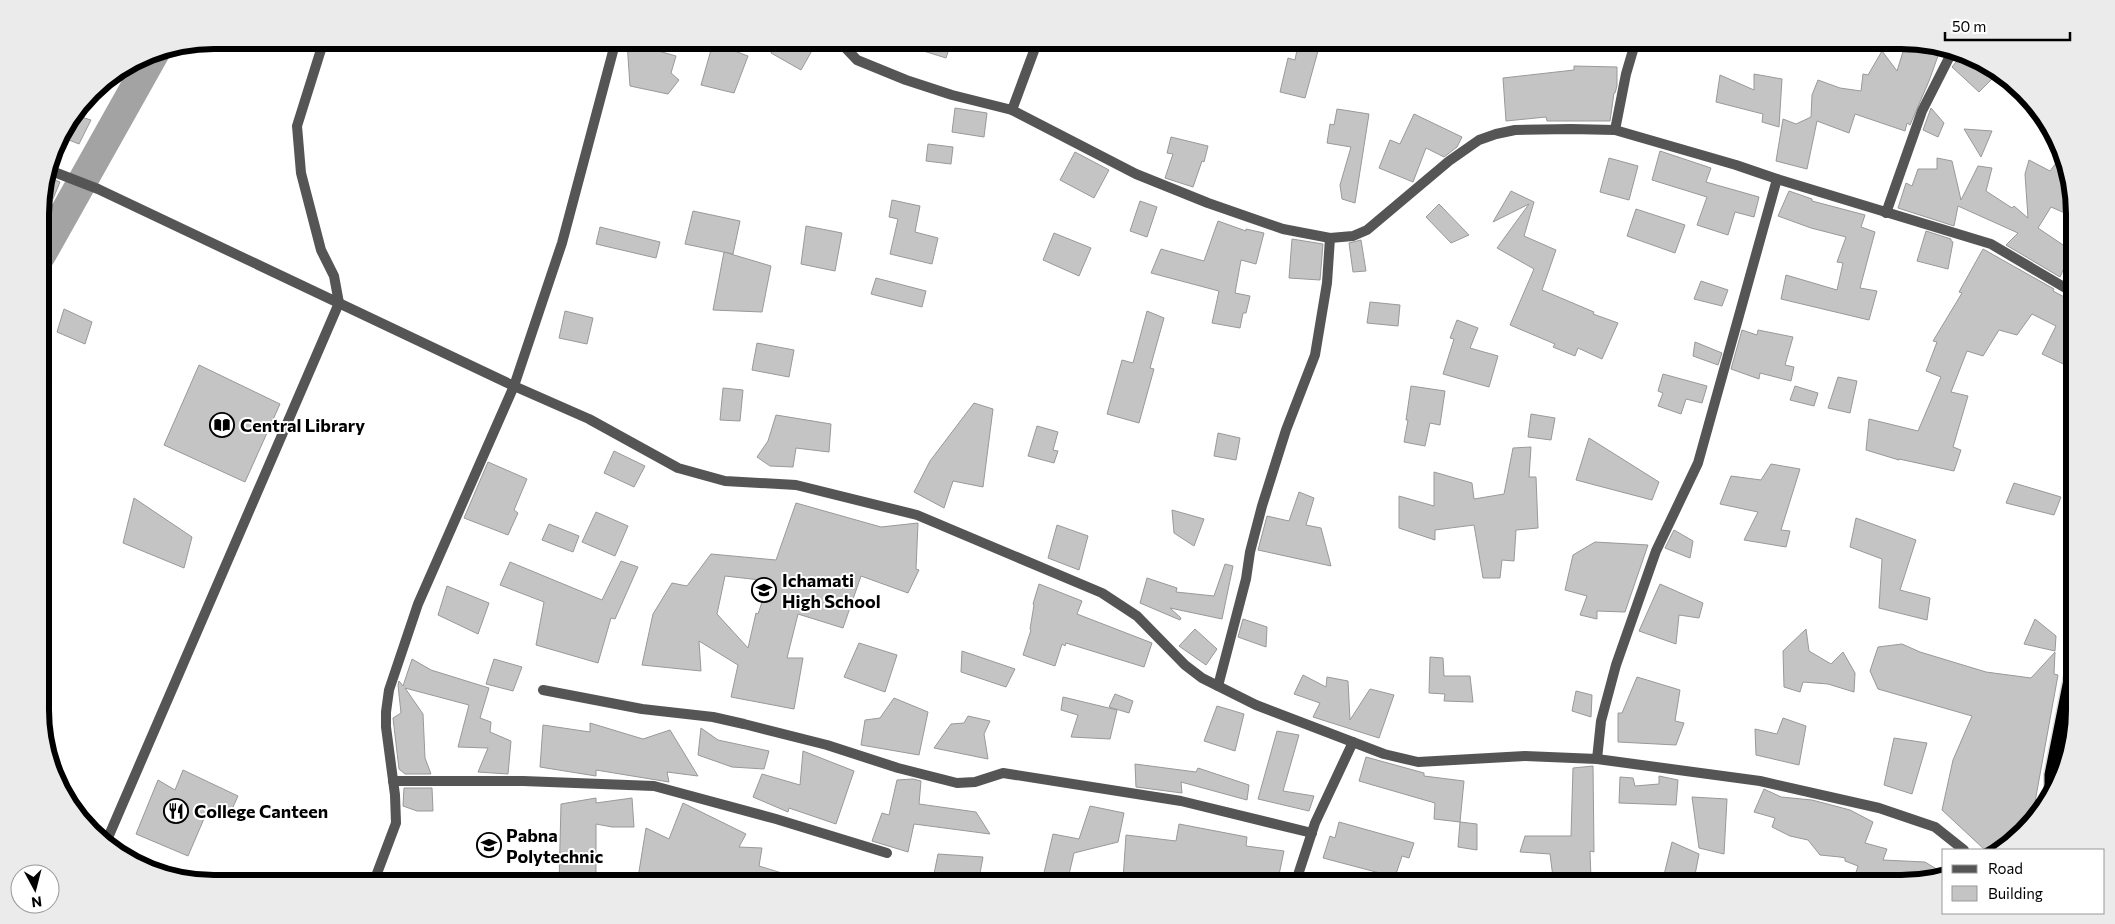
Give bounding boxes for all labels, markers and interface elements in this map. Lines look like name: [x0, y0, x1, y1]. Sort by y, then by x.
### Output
scale bar: [1945, 10, 2070, 42]
text: 50 m: [1952, 17, 1986, 35]
library icon: Central Library: [209, 412, 235, 438]
place label: Central Library: [240, 414, 365, 436]
place label: Ichamati High School: [782, 569, 881, 612]
school or university icon: Ichamati High School: [751, 577, 777, 603]
restaurant icon: College Canteen: [163, 798, 189, 824]
place label: College Canteen: [194, 800, 328, 822]
place label: Pabna Polytechnic: [506, 824, 604, 867]
school or university icon: Pabna Polytechnic: [476, 832, 502, 858]
legend: [1942, 849, 2105, 914]
text: Road: [1988, 859, 2023, 877]
north arrow: [10, 864, 60, 914]
text: Building: [1988, 884, 2043, 902]
text: N: [30, 893, 43, 911]

